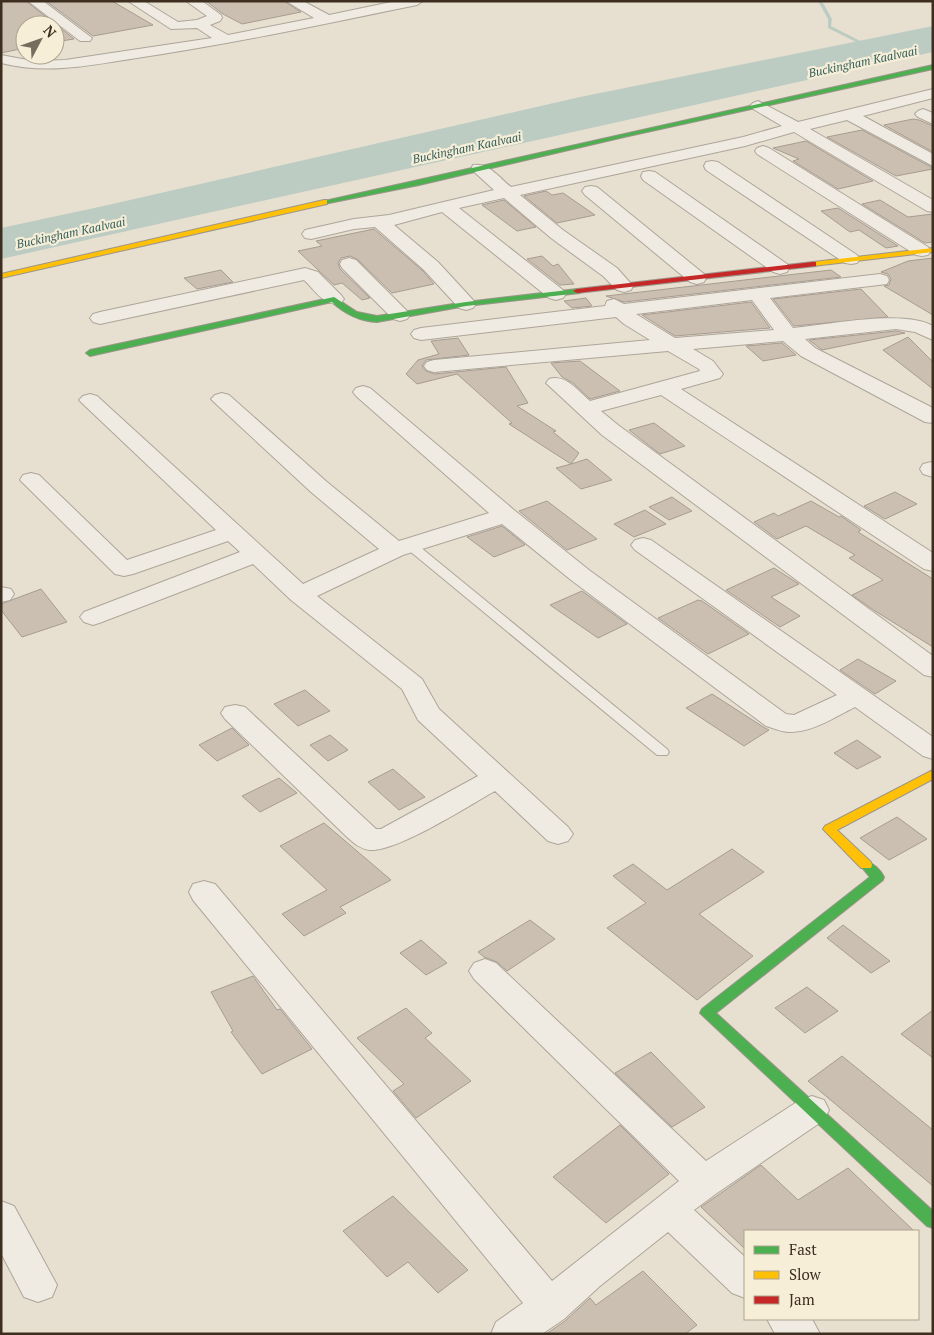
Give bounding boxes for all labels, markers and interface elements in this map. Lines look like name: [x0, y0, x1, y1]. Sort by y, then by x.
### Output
north arrow: [15, 15, 65, 65]
text: N: [40, 21, 61, 42]
water label: Buckingham Kaalvaai: [806, 43, 919, 81]
water label: Buckingham Kaalvaai: [410, 129, 523, 167]
water label: Buckingham Kaalvaai: [14, 214, 127, 252]
legend: [744, 1230, 919, 1320]
text: Fast: [789, 1239, 817, 1259]
text: Slow: [789, 1264, 822, 1284]
text: Jam: [789, 1289, 815, 1309]

